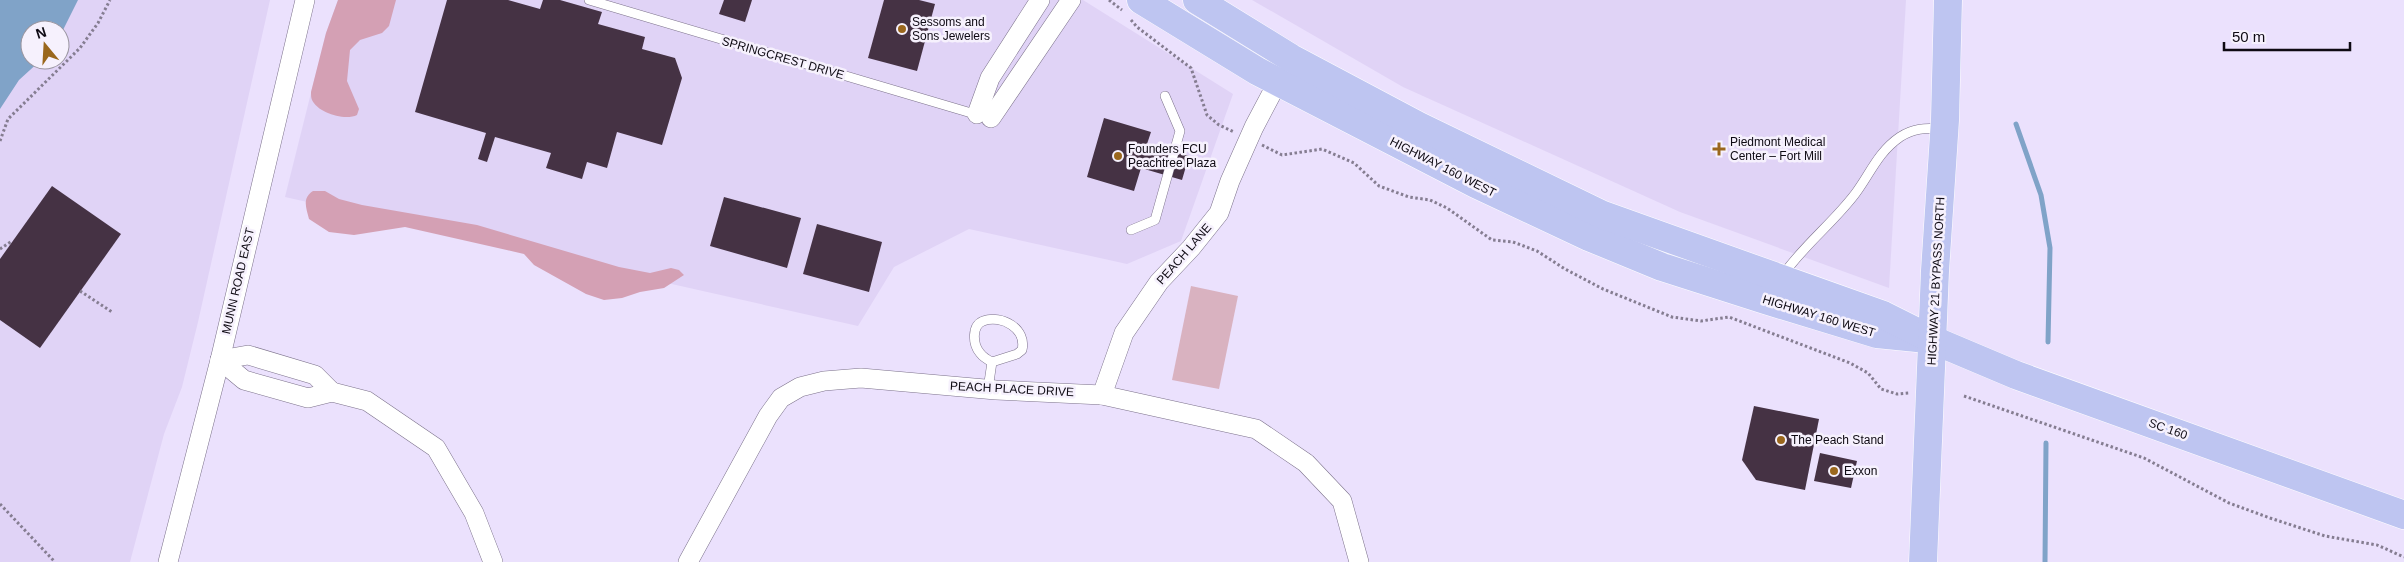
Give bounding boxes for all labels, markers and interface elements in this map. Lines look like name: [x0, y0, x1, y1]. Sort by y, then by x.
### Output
place label: Sessoms and Sons Jewelers: [912, 15, 990, 43]
north arrow: [20, 20, 70, 70]
scale bar: [2224, 20, 2350, 52]
text: N: [34, 23, 48, 42]
marker: Sessoms and Sons Jewelers: [896, 23, 908, 35]
text: 50 m: [2232, 28, 2265, 45]
street label: SPRINGCREST DRIVE: [720, 34, 846, 82]
street label: HIGHWAY 160 WEST: [1388, 134, 1499, 200]
place label: Piedmont Medical Center – Fort Mill: [1730, 135, 1825, 163]
place label: Founders FCU Peachtree Plaza: [1128, 142, 1216, 170]
marker: Piedmont Medical Center – Fort Mill: [1712, 142, 1726, 156]
marker: Founders FCU Peachtree Plaza: [1112, 150, 1124, 162]
street label: HIGHWAY 21 BYPASS NORTH: [1925, 196, 1947, 366]
street label: PEACH LANE: [1154, 221, 1214, 287]
street label: MUNN ROAD EAST: [219, 226, 257, 336]
street label: HIGHWAY 160 WEST: [1761, 292, 1878, 340]
street label: PEACH PLACE DRIVE: [950, 379, 1074, 399]
street label: SC 160: [2147, 416, 2190, 443]
place label: The Peach Stand: [1791, 433, 1884, 447]
marker: The Peach Stand: [1775, 434, 1787, 446]
place label: Exxon: [1844, 464, 1877, 478]
marker: Exxon: [1828, 465, 1840, 477]

